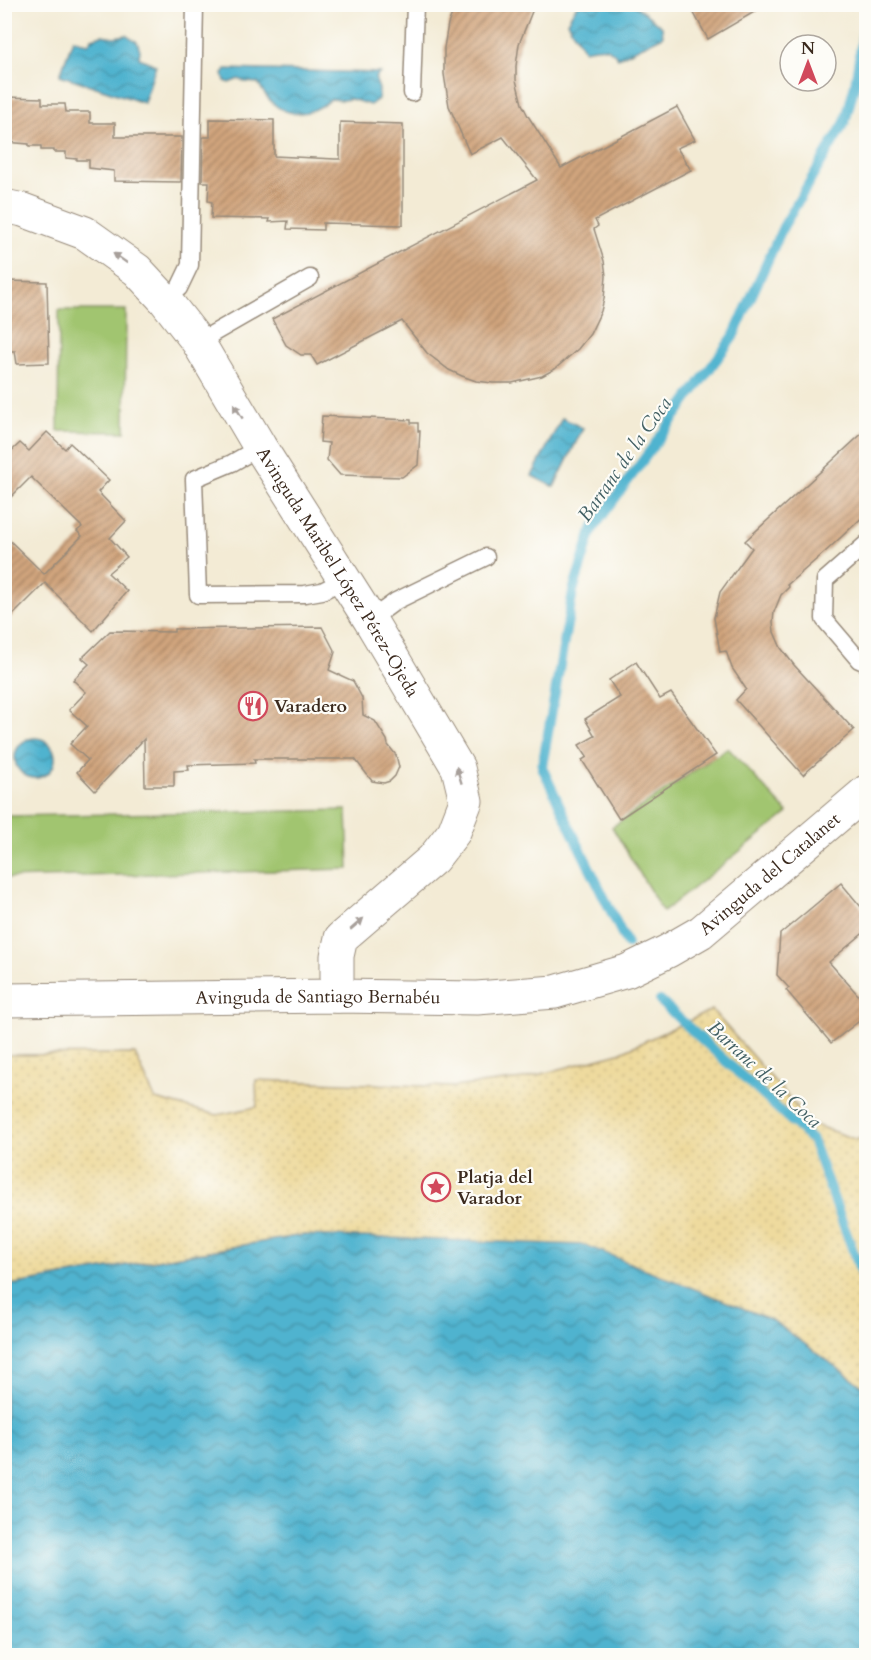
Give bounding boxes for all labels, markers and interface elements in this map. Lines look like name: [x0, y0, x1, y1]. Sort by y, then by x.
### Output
north arrow: [778, 33, 838, 93]
text: N: [801, 38, 815, 60]
one-way arrow: [112, 253, 128, 264]
water label: Barranc de la Coca: [571, 391, 678, 527]
one-way arrow: [233, 403, 244, 419]
street label: Avinguda Maribel López Pérez-Ojeda: [250, 442, 425, 702]
restaurant icon: Varadero: [237, 690, 269, 722]
place label: Varadero: [274, 694, 347, 719]
one-way arrow: [454, 766, 463, 784]
street label: Avinguda del Catalanet: [694, 807, 846, 941]
one-way arrow: [349, 918, 364, 931]
street label: Avinguda de Santiago Bernabéu: [195, 984, 441, 1011]
water label: Barranc de la Coca: [702, 1014, 828, 1134]
place label: Platja del Varador: [457, 1165, 533, 1211]
place icon: Platja del Varador: [420, 1171, 452, 1203]

